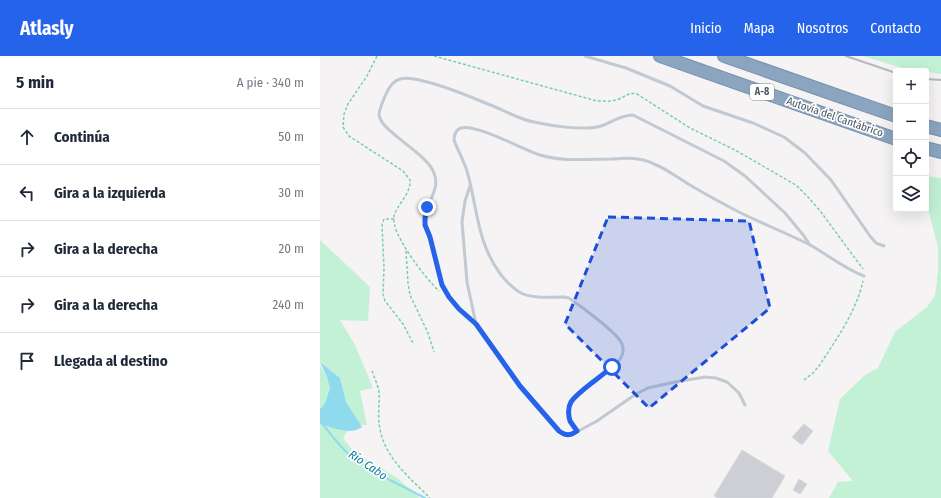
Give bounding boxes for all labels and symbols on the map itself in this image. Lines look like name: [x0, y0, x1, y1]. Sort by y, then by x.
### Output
road number: A-8: [750, 84, 774, 100]
street label: Autovía del Cantábrico: [785, 94, 885, 140]
route end: [418, 198, 436, 216]
route start: [603, 358, 621, 376]
water label: Río Cabo: [346, 447, 390, 483]

